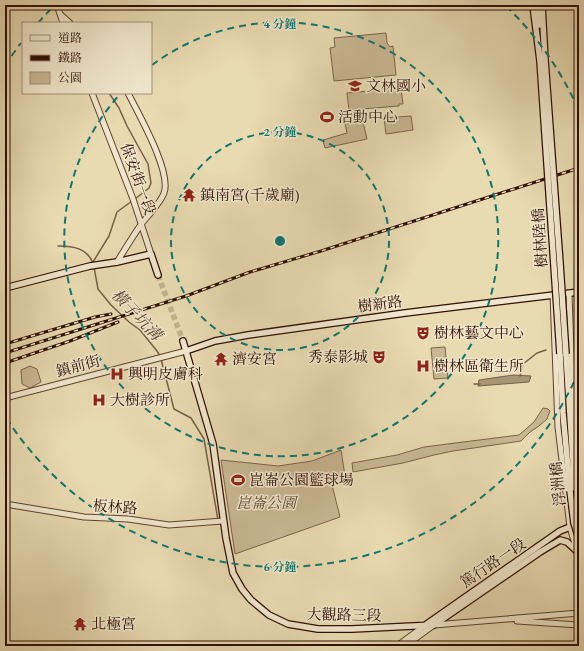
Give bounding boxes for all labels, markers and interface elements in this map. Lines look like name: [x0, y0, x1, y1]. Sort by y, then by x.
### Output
text: 4 分鐘: [263, 16, 297, 32]
legend: [22, 22, 152, 94]
text: 道路: [58, 30, 82, 46]
text: 鐵路: [58, 50, 82, 66]
text: 公園: [58, 70, 82, 86]
place label: 文林國小: [366, 76, 426, 95]
school or university icon: 文林國小: [347, 78, 363, 94]
place label: 活動中心: [338, 107, 398, 126]
sports icon: 活動中心: [319, 109, 335, 125]
text: 2 分鐘: [263, 124, 297, 140]
street label: 保安街一段: [117, 140, 160, 217]
place label: 鎮南宮(千歲廟): [200, 185, 300, 204]
temple icon: 鎮南宮(千歲廟): [181, 187, 197, 203]
street label: 樹林陸橋: [528, 207, 551, 269]
centre of rings: [273, 234, 287, 248]
water label: 橫子坑溝: [107, 284, 169, 347]
street label: 樹新路: [356, 291, 403, 316]
place label: 樹林藝文中心: [434, 323, 524, 342]
theatre icon: 樹林藝文中心: [415, 325, 431, 341]
place label: 秀泰影城: [308, 347, 368, 366]
place label: 濟安宮: [232, 349, 277, 368]
theatre icon: 秀泰影城: [371, 349, 387, 365]
street label: 鎮前街: [54, 351, 102, 381]
temple icon: 濟安宮: [213, 351, 229, 367]
place label: 樹林區衛生所: [434, 356, 524, 375]
hospital icon: 樹林區衛生所: [415, 358, 431, 374]
place label: 興明皮膚科: [128, 364, 203, 383]
hospital icon: 興明皮膚科: [109, 366, 125, 382]
place label: 大樹診所: [110, 390, 170, 409]
hospital icon: 大樹診所: [91, 392, 107, 408]
street label: 浮洲橋: [546, 461, 569, 507]
place label: 崑崙公園籃球場: [249, 470, 354, 489]
sports icon: 崑崙公園籃球場: [230, 472, 246, 488]
park label: 崑崙公園: [236, 493, 298, 512]
street label: 板林路: [92, 495, 138, 518]
street label: 篤行路一段: [456, 534, 529, 591]
text: 6 分鐘: [263, 559, 297, 575]
street label: 大觀路三段: [306, 604, 382, 625]
place label: 北極宮: [91, 614, 136, 633]
temple icon: 北極宮: [72, 616, 88, 632]

